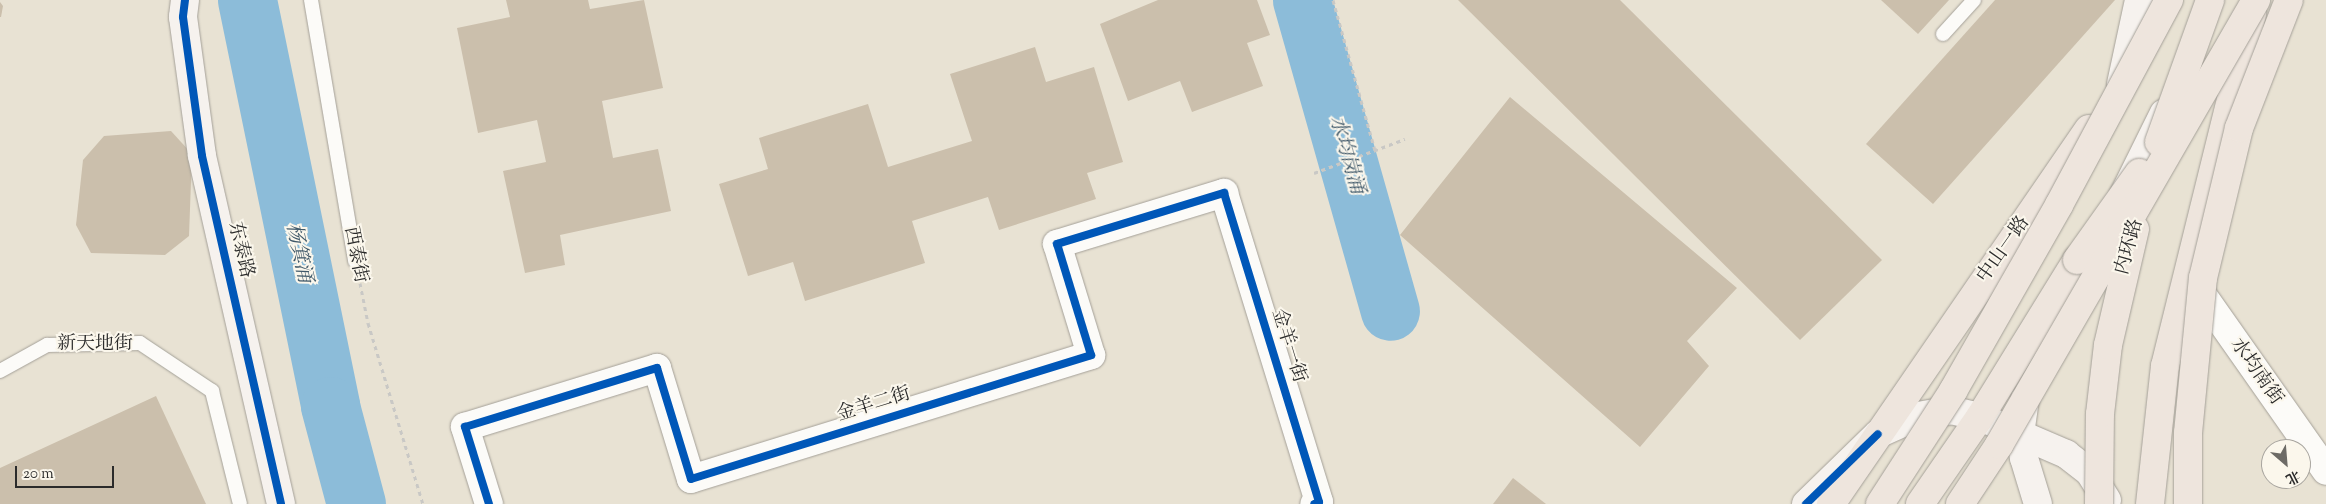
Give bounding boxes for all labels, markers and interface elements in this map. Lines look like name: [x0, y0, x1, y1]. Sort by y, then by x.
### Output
water label: 水均岗涌: [1323, 113, 1369, 197]
street label: 中山一路: [1973, 212, 2035, 288]
street label: 内环路: [2112, 217, 2148, 277]
street label: 东泰路: [222, 220, 258, 280]
water label: 杨箕涌: [280, 221, 316, 285]
street label: 西泰街: [338, 225, 372, 285]
street label: 金羊一街: [1266, 306, 1310, 386]
street label: 新天地街: [57, 334, 133, 356]
street label: 水均南街: [2225, 334, 2287, 410]
street label: 金羊二街: [834, 383, 914, 427]
north arrow: [2261, 439, 2311, 489]
scale bar: [18, 456, 116, 488]
text: 20 m: [23, 464, 54, 485]
text: 北: [2282, 464, 2303, 489]

